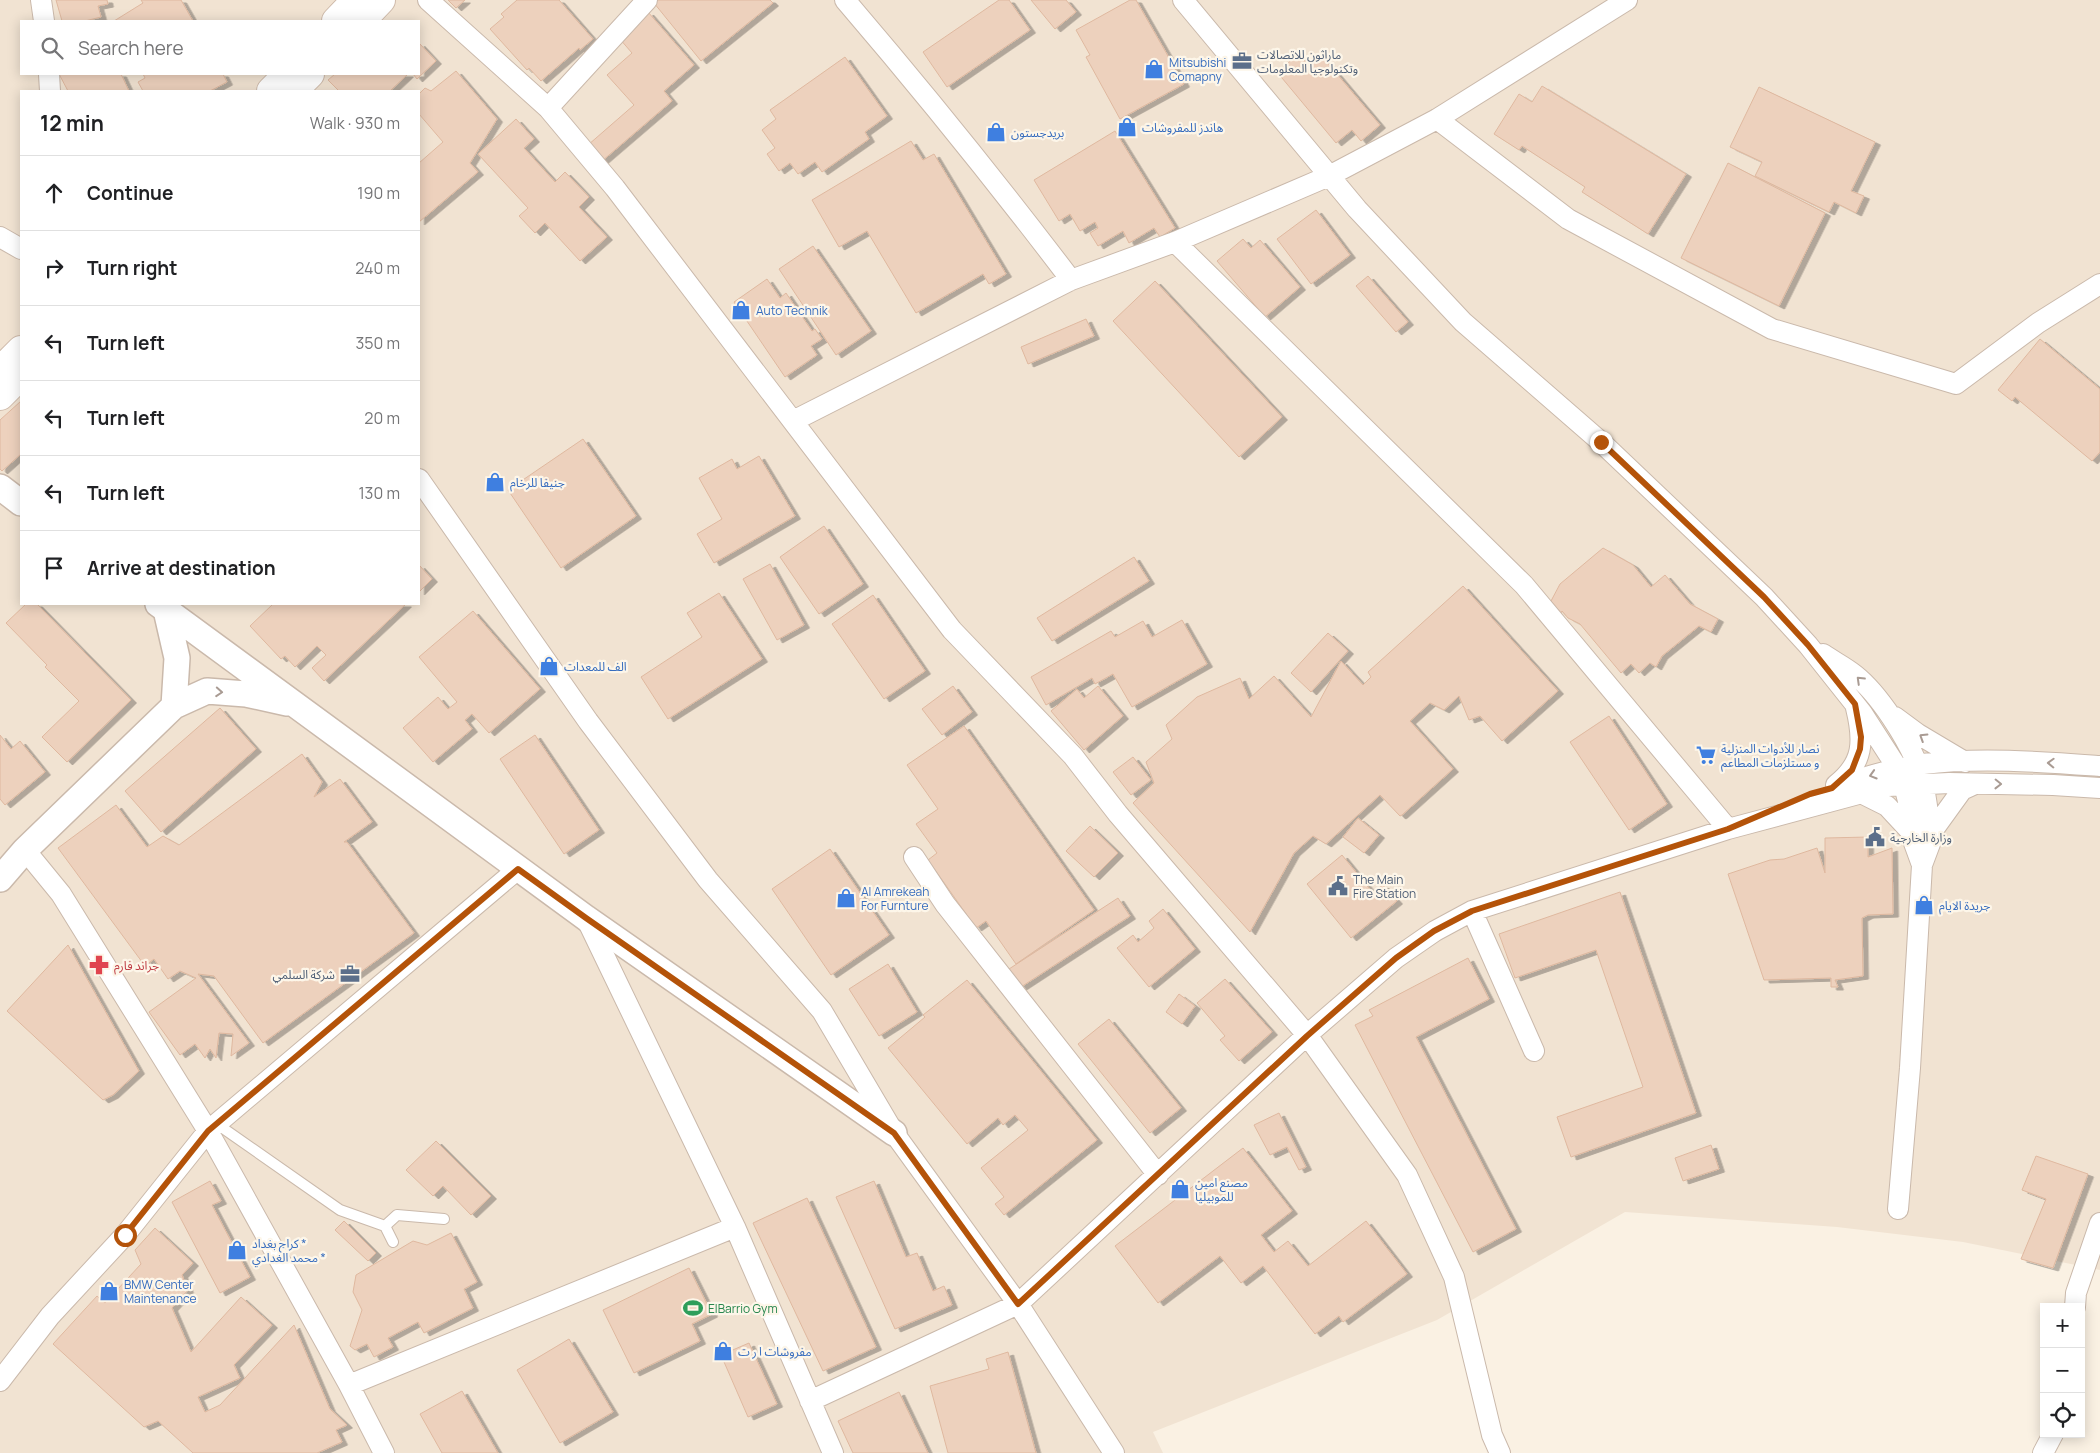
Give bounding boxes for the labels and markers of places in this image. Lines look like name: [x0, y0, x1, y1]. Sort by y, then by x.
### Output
place label: ماراثون للاتصالات وتكنولوجيا المعلومات: [1257, 46, 1358, 77]
office icon: ماراثون للاتصالات وتكنولوجيا المعلومات: [1231, 50, 1253, 72]
place label: Mitsubishi Comapny: [1169, 54, 1226, 85]
shop icon: Mitsubishi Comapny: [1143, 58, 1165, 80]
shop icon: هاندز للمفروشات: [1116, 116, 1138, 138]
place label: هاندز للمفروشات: [1142, 119, 1223, 136]
shop icon: بريدجستون: [985, 121, 1007, 143]
place label: بريدجستون: [1011, 124, 1064, 141]
shop icon: Auto Technik: [730, 299, 752, 321]
place label: Auto Technik: [756, 302, 829, 319]
shop icon: جنيفا للرخام: [484, 471, 506, 493]
place label: جنيفا للرخام: [510, 474, 565, 492]
shop icon: الف للمعدات: [538, 655, 560, 677]
place label: الف للمعدات: [564, 658, 627, 675]
place label: نصار للأدوات المنزلية و مستلزمات المطاعم: [1721, 740, 1819, 772]
supermarket icon: نصار للأدوات المنزلية و مستلزمات المطاعم: [1695, 744, 1717, 766]
public building icon: وزارة الخارجية: [1864, 826, 1886, 848]
place label: وزارة الخارجية: [1890, 829, 1952, 846]
place label: The Main Fire Station: [1353, 871, 1416, 902]
public building icon: The Main Fire Station: [1327, 875, 1349, 897]
place label: Al Amrekeah For Furnture: [861, 883, 929, 914]
shop icon: Al Amrekeah For Furnture: [835, 887, 857, 909]
shop icon: جريدة الايام: [1913, 894, 1935, 916]
place label: جريدة الايام: [1939, 897, 1990, 915]
pharmacy icon: جراند فارم: [88, 954, 110, 976]
place label: جراند فارم: [114, 957, 159, 975]
office icon: شركة السلمي: [339, 963, 361, 985]
place label: شركة السلمي: [273, 966, 335, 984]
place label: مصنع امين للموبيليا: [1195, 1174, 1248, 1205]
shop icon: مصنع امين للموبيليا: [1169, 1178, 1191, 1200]
place label: كراج بغداد * محمد الغدادي *: [252, 1235, 326, 1267]
shop icon: كراج بغداد * محمد الغدادي *: [226, 1239, 248, 1261]
place label: BMW Center Maintenance: [124, 1276, 196, 1307]
shop icon: BMW Center Maintenance: [98, 1280, 120, 1302]
sports icon: ElBarrio Gym: [682, 1297, 704, 1319]
place label: ElBarrio Gym: [708, 1300, 778, 1317]
shop icon: مفروشات ا ر ت: [712, 1340, 734, 1362]
place label: مفروشات ا ر ت: [738, 1343, 812, 1360]

